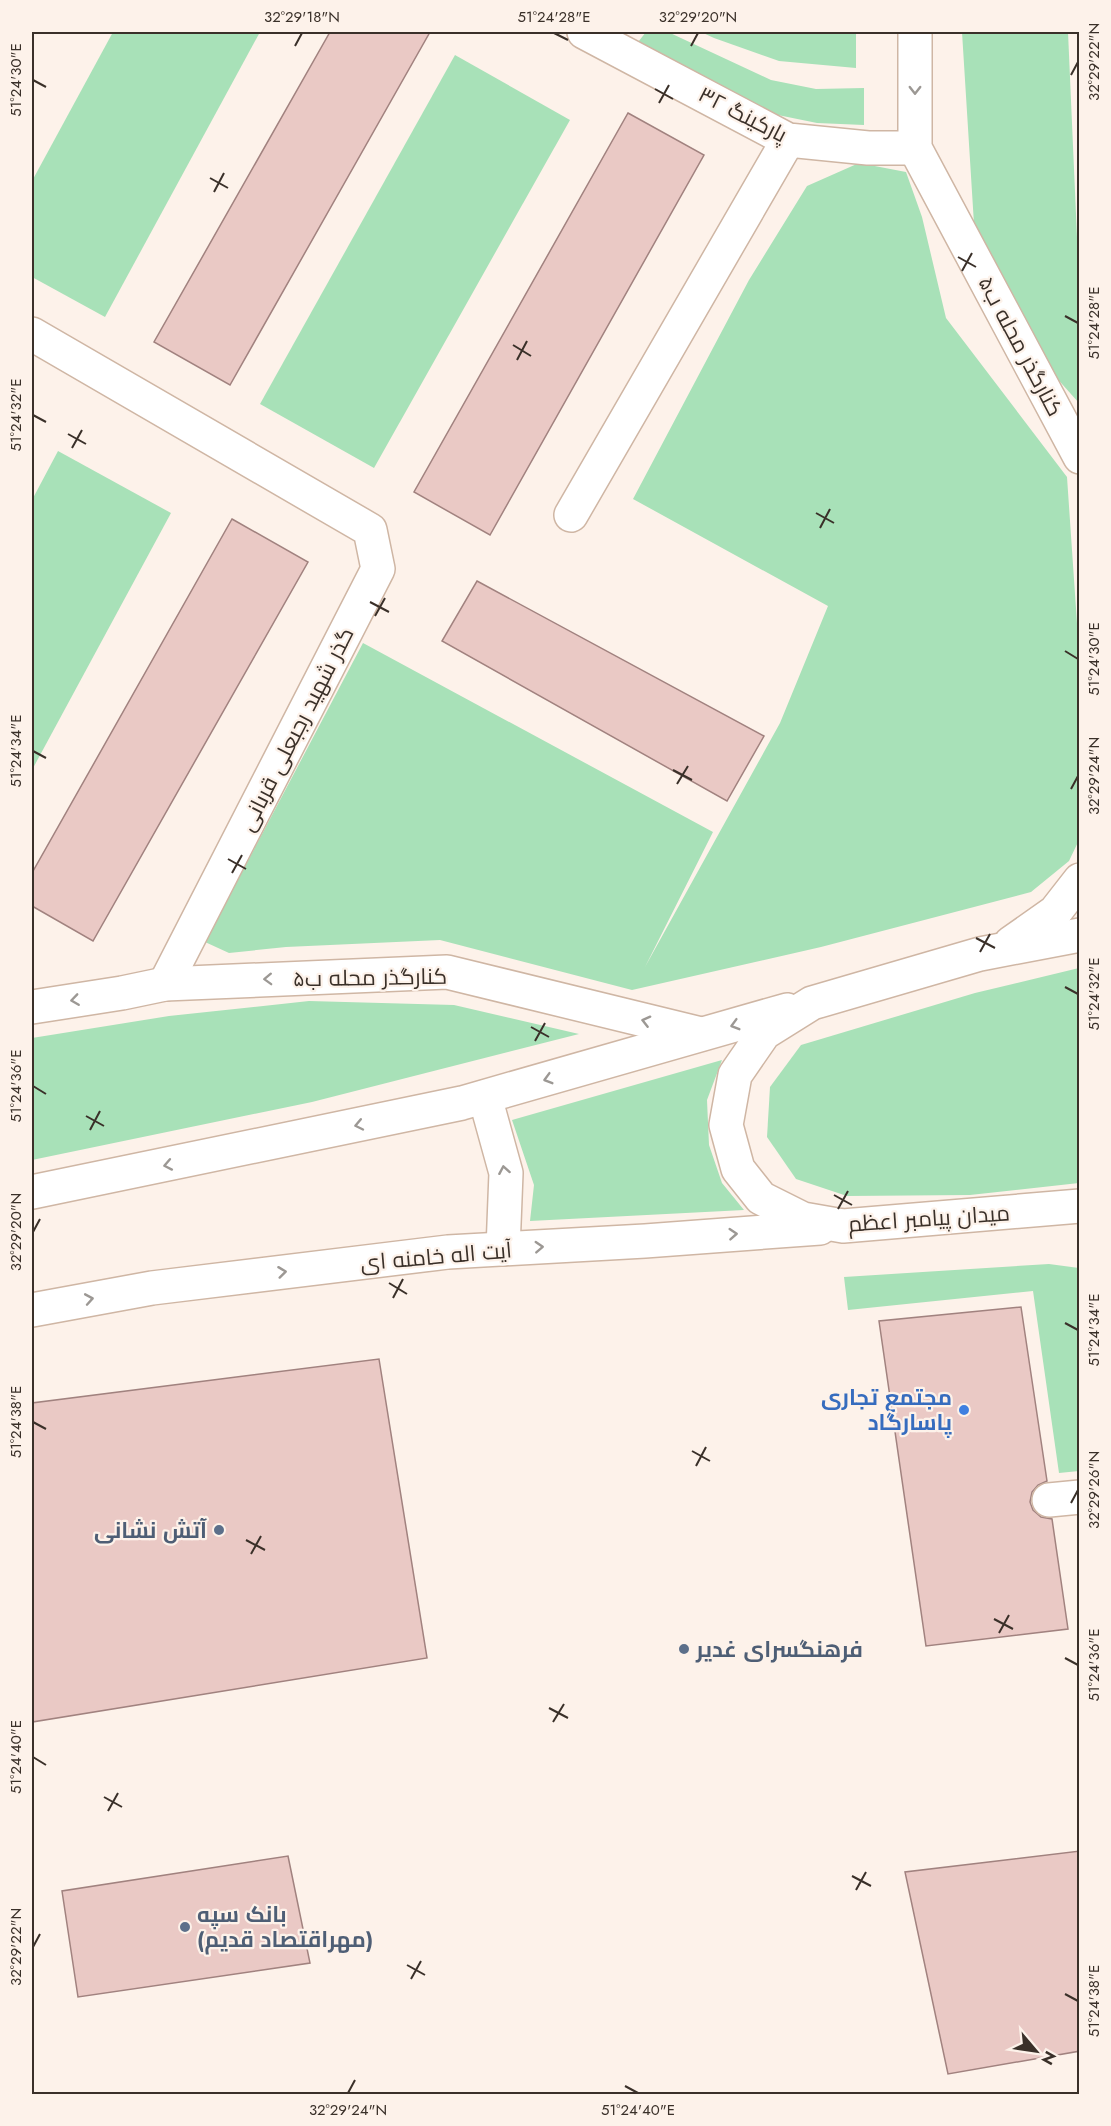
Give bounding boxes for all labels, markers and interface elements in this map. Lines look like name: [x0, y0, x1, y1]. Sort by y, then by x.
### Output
text: 32°29'18"N: [264, 6, 340, 28]
text: 51°24'28"E: [518, 6, 590, 28]
text: 32°29'20"N: [659, 6, 737, 28]
text: 32°29'22"N: [1083, 23, 1105, 101]
text: 51°24'30"E: [5, 43, 27, 117]
street label: پارکینگ ۳۲: [693, 78, 793, 150]
one-way arrow: [909, 85, 921, 94]
street label: کنارگذر محله ب۵: [971, 270, 1071, 422]
text: 51°24'28"E: [1083, 287, 1105, 359]
text: 51°24'32"E: [5, 379, 27, 451]
street label: گذر شهید رجبعلی قربانی: [231, 621, 361, 837]
text: 51°24'30"E: [1083, 622, 1105, 696]
text: 51°24'34"E: [5, 714, 27, 788]
text: 32°29'24"N: [1083, 737, 1105, 815]
text: 51°24'32"E: [1083, 958, 1105, 1030]
street label: کنارگذر محله ب۵: [293, 960, 447, 994]
one-way arrow: [264, 973, 273, 986]
one-way arrow: [70, 994, 79, 1006]
one-way arrow: [641, 1015, 651, 1028]
one-way arrow: [731, 1018, 741, 1030]
text: 51°24'36"E: [5, 1050, 27, 1123]
one-way arrow: [543, 1072, 554, 1084]
one-way arrow: [354, 1118, 364, 1131]
one-way arrow: [163, 1158, 173, 1171]
one-way arrow: [498, 1165, 511, 1175]
text: 32°29'20"N: [5, 1193, 27, 1271]
street label: میدان پیامبر اعظم: [847, 1196, 1011, 1240]
one-way arrow: [729, 1228, 738, 1241]
street label: آیت اله خامنه ای: [359, 1233, 513, 1279]
one-way arrow: [534, 1241, 543, 1254]
one-way arrow: [278, 1267, 287, 1279]
text: 51°24'34"E: [1083, 1293, 1105, 1367]
one-way arrow: [84, 1294, 94, 1306]
place label: مجتمع تجاری پاسارگاد: [821, 1381, 952, 1438]
text: 51°24'38"E: [5, 1386, 27, 1458]
marker: مجتمع تجاری پاسارگاد: [957, 1403, 971, 1417]
text: 32°29'26"N: [1083, 1451, 1105, 1529]
place label: آتش نشانی: [94, 1514, 207, 1546]
marker: آتش نشانی: [212, 1523, 226, 1537]
text: 51°24'36"E: [1083, 1629, 1105, 1702]
place label: فرهنگسرای غدیر: [695, 1633, 863, 1665]
marker: فرهنگسرای غدیر: [677, 1642, 691, 1656]
text: 51°24'40"E: [5, 1720, 27, 1794]
place label: بانک سپه (مهراقتصاد قدیم): [197, 1898, 373, 1955]
text: 32°29'22"N: [5, 1908, 27, 1986]
marker: بانک سپه (مهراقتصاد قدیم): [178, 1920, 192, 1934]
text: 51°24'38"E: [1083, 1965, 1105, 2037]
north arrow: [1006, 2021, 1066, 2081]
text: N: [1036, 2047, 1062, 2069]
text: 32°29'24"N: [309, 2099, 387, 2121]
text: 51°24'40"E: [601, 2099, 675, 2121]

